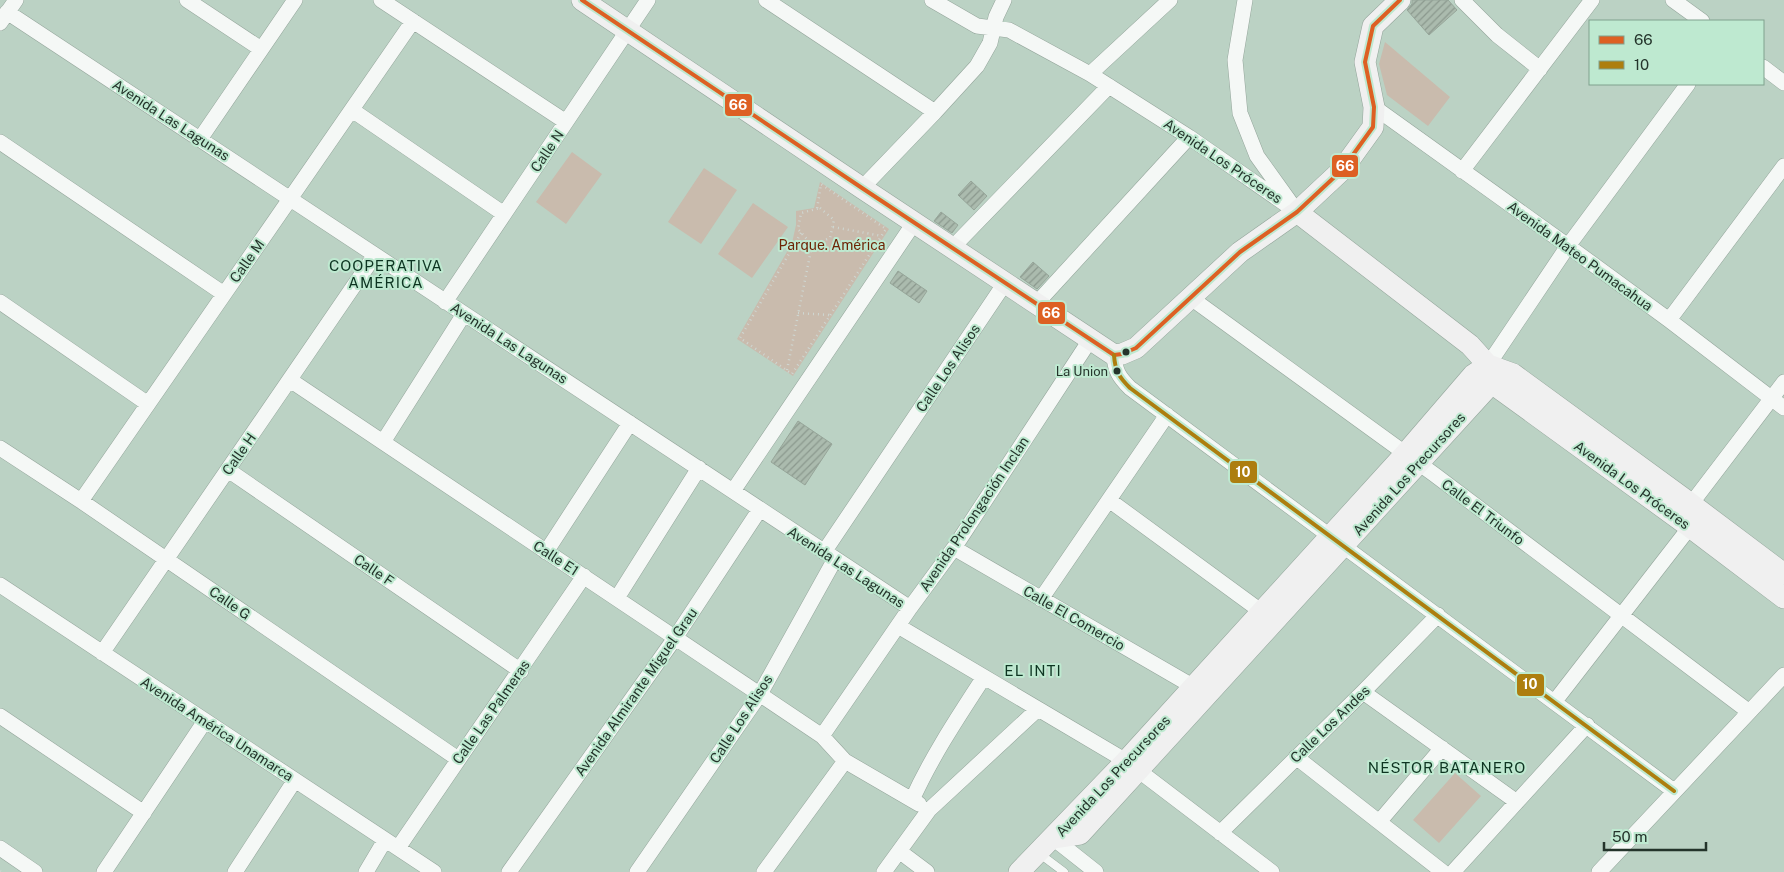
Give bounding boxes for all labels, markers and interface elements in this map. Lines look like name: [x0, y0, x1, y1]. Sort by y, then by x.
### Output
legend: [1589, 20, 1764, 85]
text: 66: [1634, 31, 1653, 48]
text: 10: [1634, 56, 1649, 73]
street label: Avenida Las Lagunas: [110, 76, 232, 164]
line badge: 66: [724, 93, 753, 117]
text: 66: [729, 97, 747, 113]
street label: Avenida Los Próceres: [1161, 115, 1285, 207]
street label: Calle N: [527, 127, 567, 175]
line badge: 66: [1331, 154, 1359, 178]
text: 66: [1336, 158, 1354, 174]
street label: Avenida Mateo Pumacahua: [1504, 198, 1656, 314]
street label: Calle M: [226, 236, 268, 286]
park label: Parque. América: [779, 237, 885, 253]
district label: COOPERATIVA AMÉRICA: [329, 257, 443, 291]
street label: Avenida Las Lagunas: [448, 299, 570, 387]
line badge: 66: [1037, 301, 1066, 325]
text: 66: [1042, 305, 1060, 321]
street label: Calle Los Alisos: [913, 321, 983, 415]
unlabelled marker: [1121, 347, 1131, 357]
place label: La Union: [1056, 364, 1108, 379]
marker: La Union: [1112, 366, 1122, 376]
street label: Avenida Los Precursores: [1350, 409, 1468, 539]
street label: Calle H: [219, 430, 259, 478]
street label: Avenida Prolongación Inclan: [916, 434, 1032, 594]
street label: Avenida Los Próceres: [1571, 438, 1693, 532]
line badge: 10: [1229, 460, 1258, 484]
text: 10: [1235, 464, 1251, 480]
street label: Calle El Triunfo: [1439, 476, 1527, 548]
street label: Avenida Las Lagunas: [785, 523, 907, 611]
street label: Calle E1: [530, 537, 582, 579]
street label: Calle F: [351, 551, 397, 589]
street label: Calle El Comercio: [1020, 582, 1128, 654]
street label: Calle G: [206, 583, 254, 623]
street label: Avenida Almirante Miguel Grau: [572, 605, 700, 779]
street label: Calle Las Palmeras: [449, 657, 533, 767]
district label: EL INTI: [1004, 662, 1062, 679]
street label: Calle Los Alisos: [706, 672, 776, 766]
line badge: 10: [1516, 673, 1545, 697]
street label: Avenida América Unamarca: [138, 674, 296, 784]
text: 10: [1522, 676, 1538, 692]
street label: Calle Los Andes: [1287, 682, 1373, 766]
street label: Avenida Los Precursores: [1053, 712, 1173, 840]
district label: NÉSTOR BATANERO: [1368, 759, 1526, 776]
scale bar: [1604, 820, 1706, 852]
text: 50 m: [1612, 828, 1647, 845]

